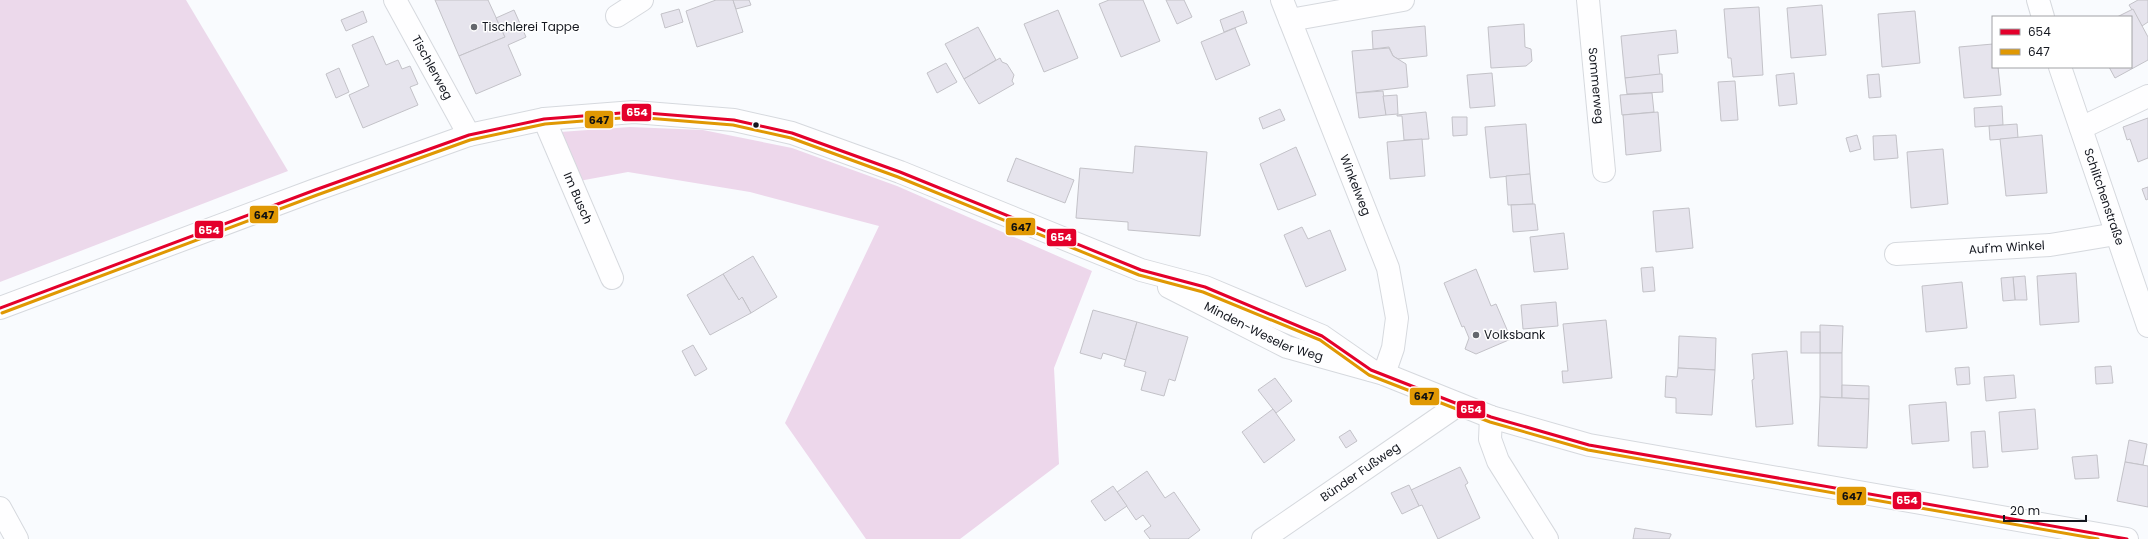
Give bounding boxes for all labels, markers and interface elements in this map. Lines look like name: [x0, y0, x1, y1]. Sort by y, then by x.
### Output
legend: [1992, 16, 2132, 68]
place label: Tischlerei Tappe: [482, 18, 579, 35]
marker: Tischlerei Tappe: [469, 22, 479, 32]
text: 654: [2028, 23, 2051, 40]
street label: Tischlerweg: [408, 32, 457, 103]
text: 647: [2028, 43, 2050, 60]
street label: Sommerweg: [1584, 47, 1609, 125]
line badge: 654: [621, 103, 652, 122]
text: 654: [626, 104, 648, 120]
line badge: 647: [584, 110, 614, 129]
text: 647: [589, 112, 609, 128]
unlabelled marker: [751, 120, 761, 130]
street label: Schlitchenstraße: [2080, 146, 2129, 247]
street label: Winkelweg: [1336, 152, 1375, 218]
street label: Im Busch: [560, 169, 597, 226]
line badge: 647: [249, 205, 279, 224]
text: 647: [254, 207, 274, 223]
line badge: 647: [1005, 217, 1036, 236]
text: 647: [1011, 219, 1031, 235]
line badge: 654: [194, 220, 224, 239]
text: 654: [198, 222, 220, 238]
line badge: 654: [1046, 228, 1077, 247]
text: 654: [1050, 229, 1072, 245]
street label: Auf'm Winkel: [1968, 236, 2045, 258]
street label: Minden-Weseler Weg: [1201, 297, 1325, 365]
place label: Volksbank: [1484, 326, 1546, 343]
marker: Volksbank: [1471, 330, 1481, 340]
line badge: 647: [1409, 387, 1440, 406]
text: 647: [1414, 388, 1434, 404]
line badge: 654: [1456, 400, 1486, 419]
text: 654: [1460, 401, 1482, 417]
street label: Bünder Fußweg: [1317, 438, 1403, 505]
line badge: 647: [1836, 486, 1867, 506]
text: 647: [1842, 488, 1862, 504]
line badge: 654: [1892, 491, 1922, 510]
text: 654: [1896, 492, 1918, 508]
scale bar: [2004, 497, 2086, 523]
text: 20 m: [2010, 502, 2040, 519]

